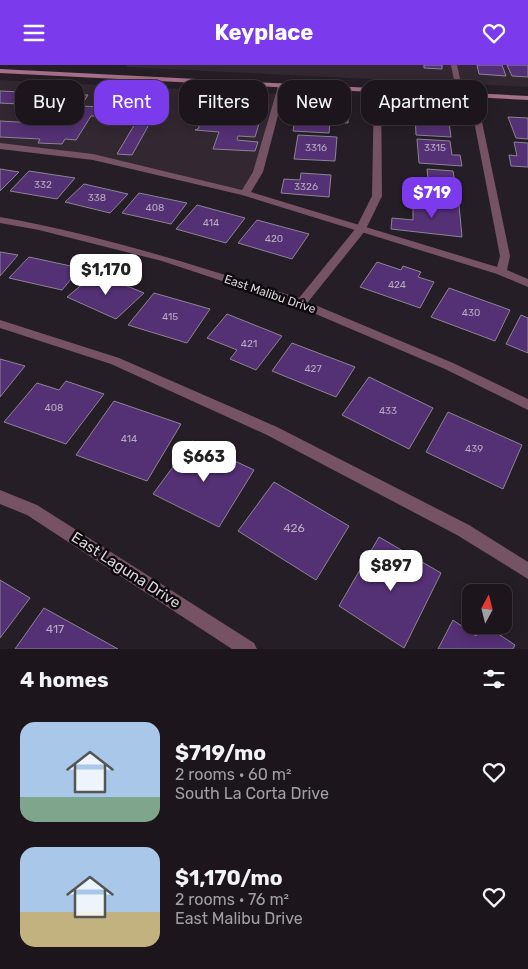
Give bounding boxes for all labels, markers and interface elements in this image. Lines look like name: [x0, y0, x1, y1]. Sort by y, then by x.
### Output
icon: menu: [20, 19, 48, 47]
text: Keyplace: [215, 19, 313, 46]
icon: heart: [480, 19, 508, 47]
chip: Buy: [15, 80, 84, 125]
chip: Rent: [94, 80, 169, 125]
chip: Filters: [179, 80, 268, 125]
chip: New: [278, 80, 351, 125]
chip: Apartment: [361, 80, 487, 125]
house number: 3316: [305, 142, 327, 154]
house number: 3315: [424, 142, 446, 154]
pin: $719: [402, 177, 462, 219]
house number: 332: [34, 179, 52, 191]
house number: 3326: [294, 181, 318, 193]
text: $719: [413, 183, 451, 202]
house number: 338: [88, 192, 106, 204]
house number: 408: [146, 202, 164, 214]
house number: 414: [203, 217, 219, 229]
house number: 420: [265, 233, 283, 245]
pin: $1,170: [65, 253, 147, 296]
text: $1,170: [81, 260, 131, 279]
street label: East Malibu Drive: [222, 272, 318, 316]
house number: 424: [388, 279, 406, 291]
house number: 430: [462, 307, 480, 319]
house number: 415: [162, 311, 178, 323]
house number: 421: [241, 338, 257, 350]
house number: 427: [304, 363, 322, 375]
house number: 408: [45, 402, 63, 414]
house number: 433: [379, 405, 397, 417]
house number: 414: [121, 433, 137, 445]
pin: $663: [174, 441, 234, 483]
house number: 439: [465, 443, 483, 455]
text: $663: [183, 447, 225, 466]
house number: 426: [283, 521, 305, 535]
street label: East Laguna Drive: [68, 528, 184, 612]
pin: $897: [361, 549, 421, 592]
text: $897: [371, 556, 411, 575]
north arrow: [462, 584, 512, 634]
map controls: [462, 584, 512, 634]
house number: 417: [46, 622, 64, 636]
icon: filters: [480, 665, 508, 693]
text: 4 homes: [20, 667, 109, 692]
text: $719/mo: [175, 740, 266, 765]
icon: home: [60, 742, 120, 802]
icon: heart: [480, 758, 508, 786]
text: 2 rooms · 60 m²: [175, 765, 292, 784]
text: South La Corta Drive: [175, 784, 329, 803]
text: $1,170/mo: [175, 865, 283, 890]
icon: home: [60, 867, 120, 927]
icon: heart: [480, 883, 508, 911]
text: 2 rooms · 76 m²: [175, 890, 289, 909]
text: East Malibu Drive: [175, 909, 303, 928]

